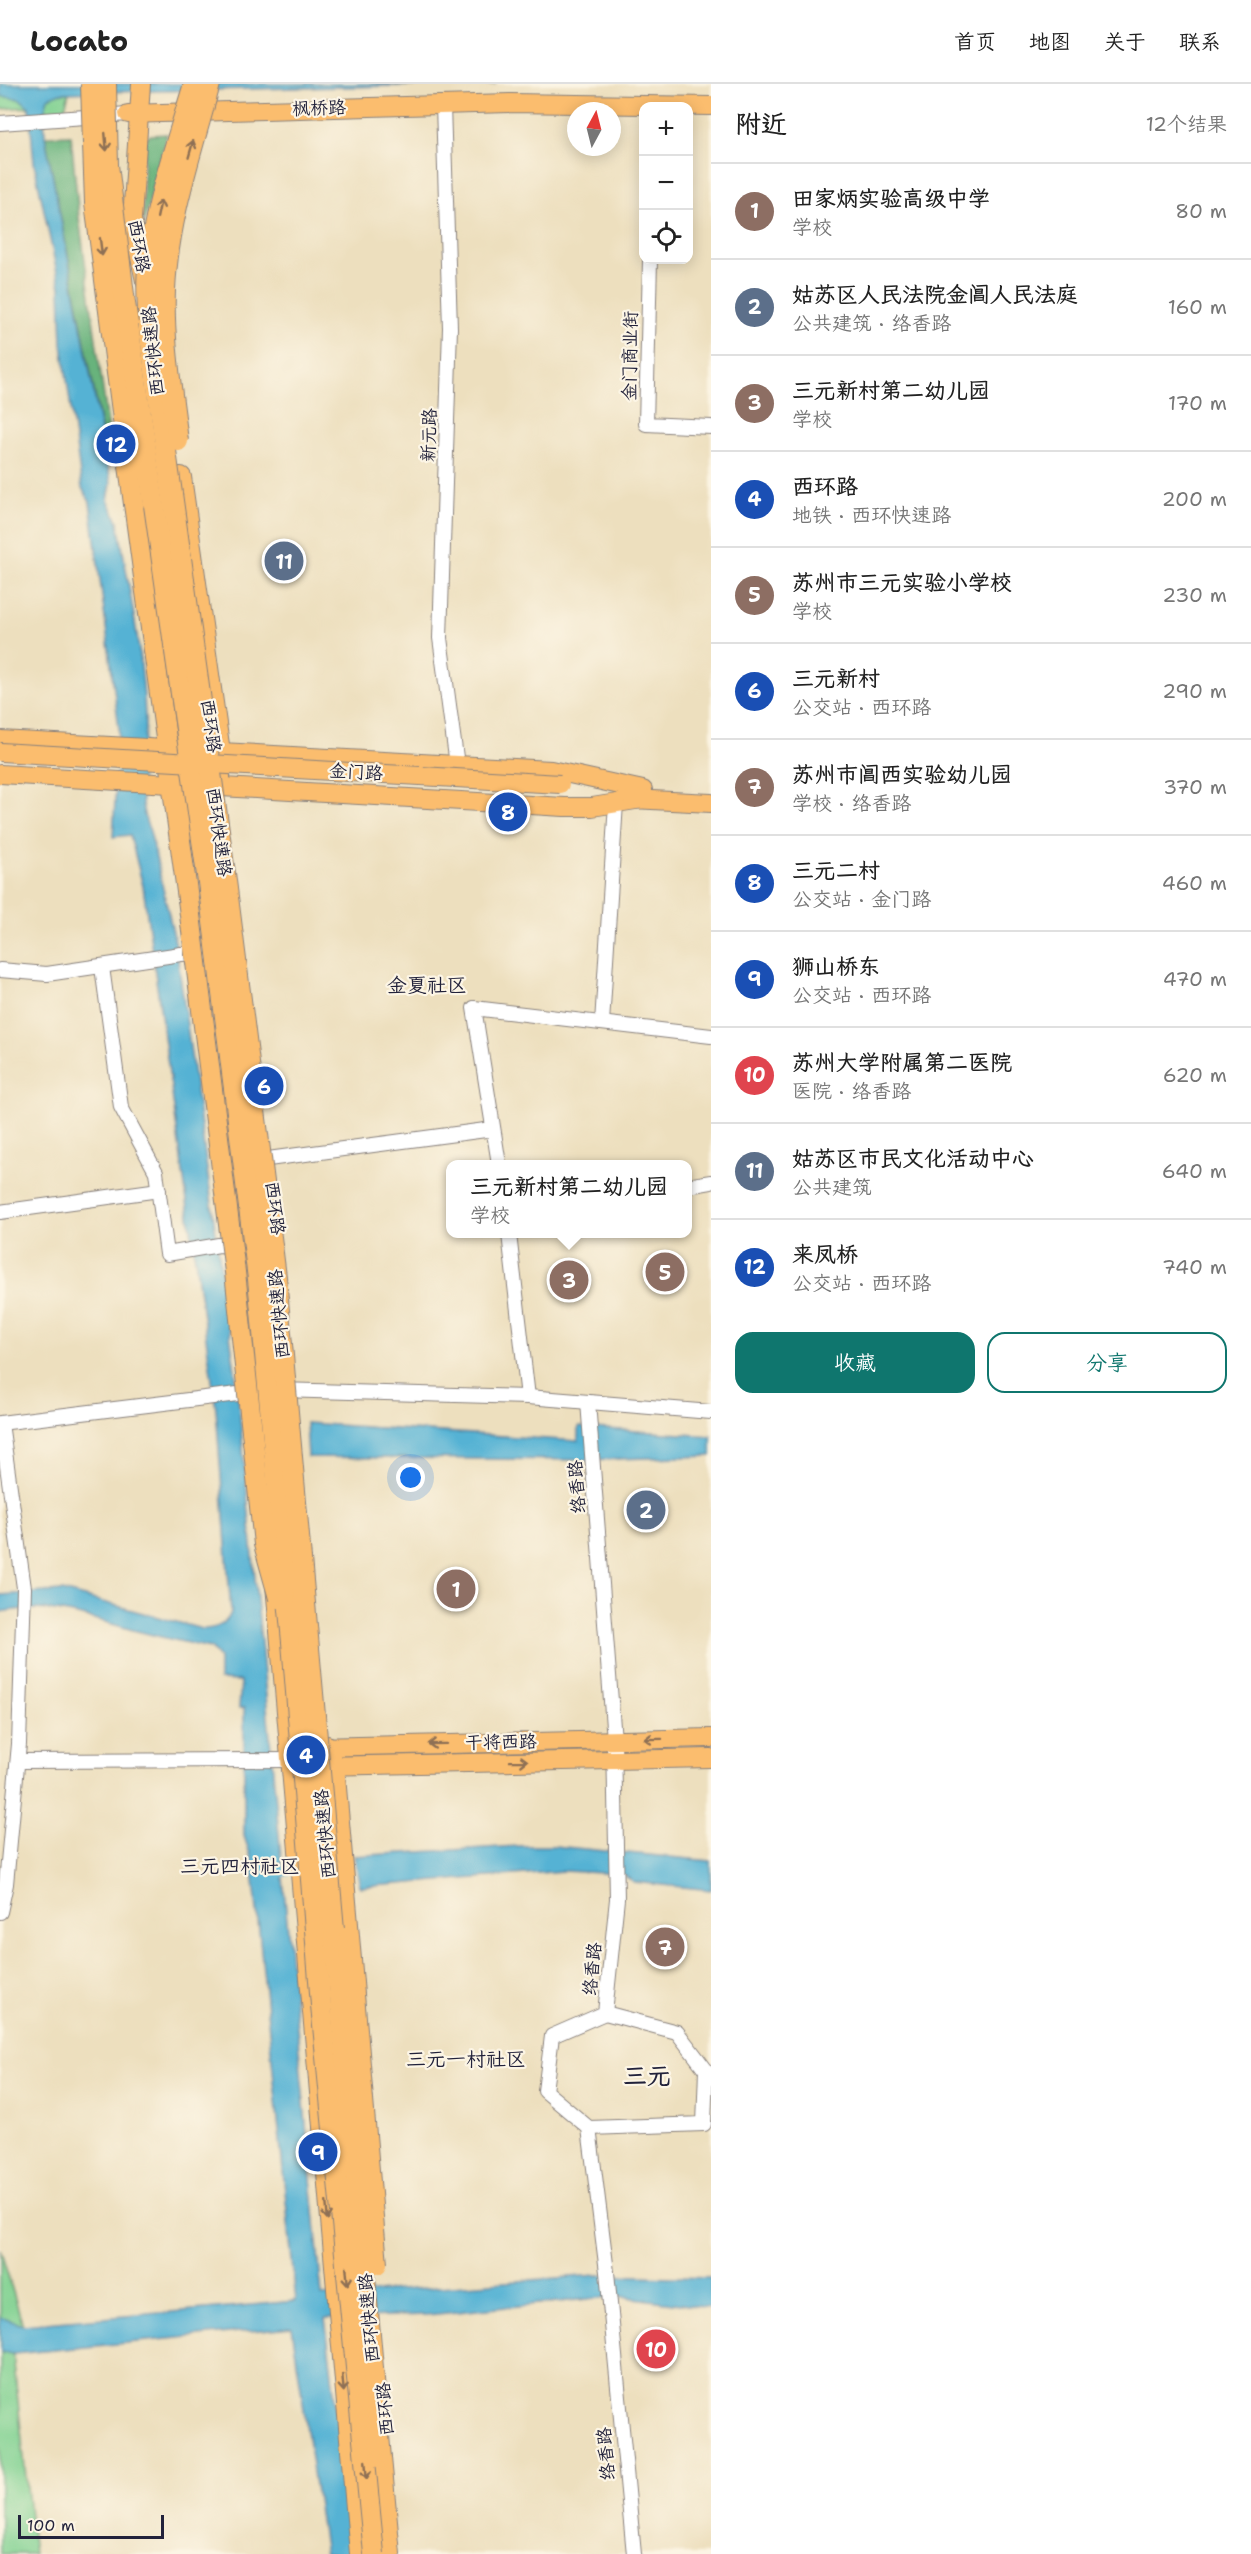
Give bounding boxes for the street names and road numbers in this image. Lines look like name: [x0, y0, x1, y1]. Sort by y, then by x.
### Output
street label: 枫桥路: [292, 95, 346, 121]
street label: 西环路: [122, 217, 156, 275]
street label: 西环快速路: [136, 305, 170, 397]
street label: 金门商业街: [617, 311, 643, 401]
street label: 新元路: [416, 408, 442, 462]
street label: 西环路: [195, 698, 227, 754]
street label: 金门路: [328, 759, 384, 785]
street label: 西环快速路: [201, 786, 237, 878]
street label: 西环路: [260, 1180, 290, 1236]
street label: 西环快速路: [263, 1268, 295, 1360]
street label: 络香路: [563, 1459, 591, 1515]
street label: 干将西路: [465, 1729, 537, 1755]
street label: 西环快速路: [309, 1788, 341, 1880]
street label: 络香路: [577, 1941, 607, 1997]
street label: 西环快速路: [353, 2272, 385, 2364]
street label: 西环路: [371, 2381, 399, 2437]
street label: 络香路: [592, 2426, 620, 2482]

